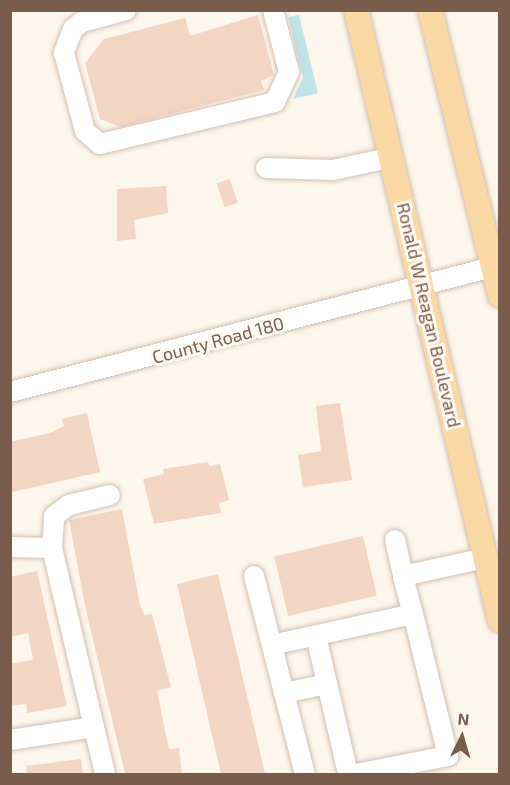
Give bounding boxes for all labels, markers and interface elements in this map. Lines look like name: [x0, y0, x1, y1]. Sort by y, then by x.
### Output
street label: Ronald W Reagan Boulevard: [393, 200, 465, 430]
street label: County Road 180: [150, 312, 286, 368]
north arrow: [432, 707, 492, 767]
text: N: [457, 709, 470, 729]

